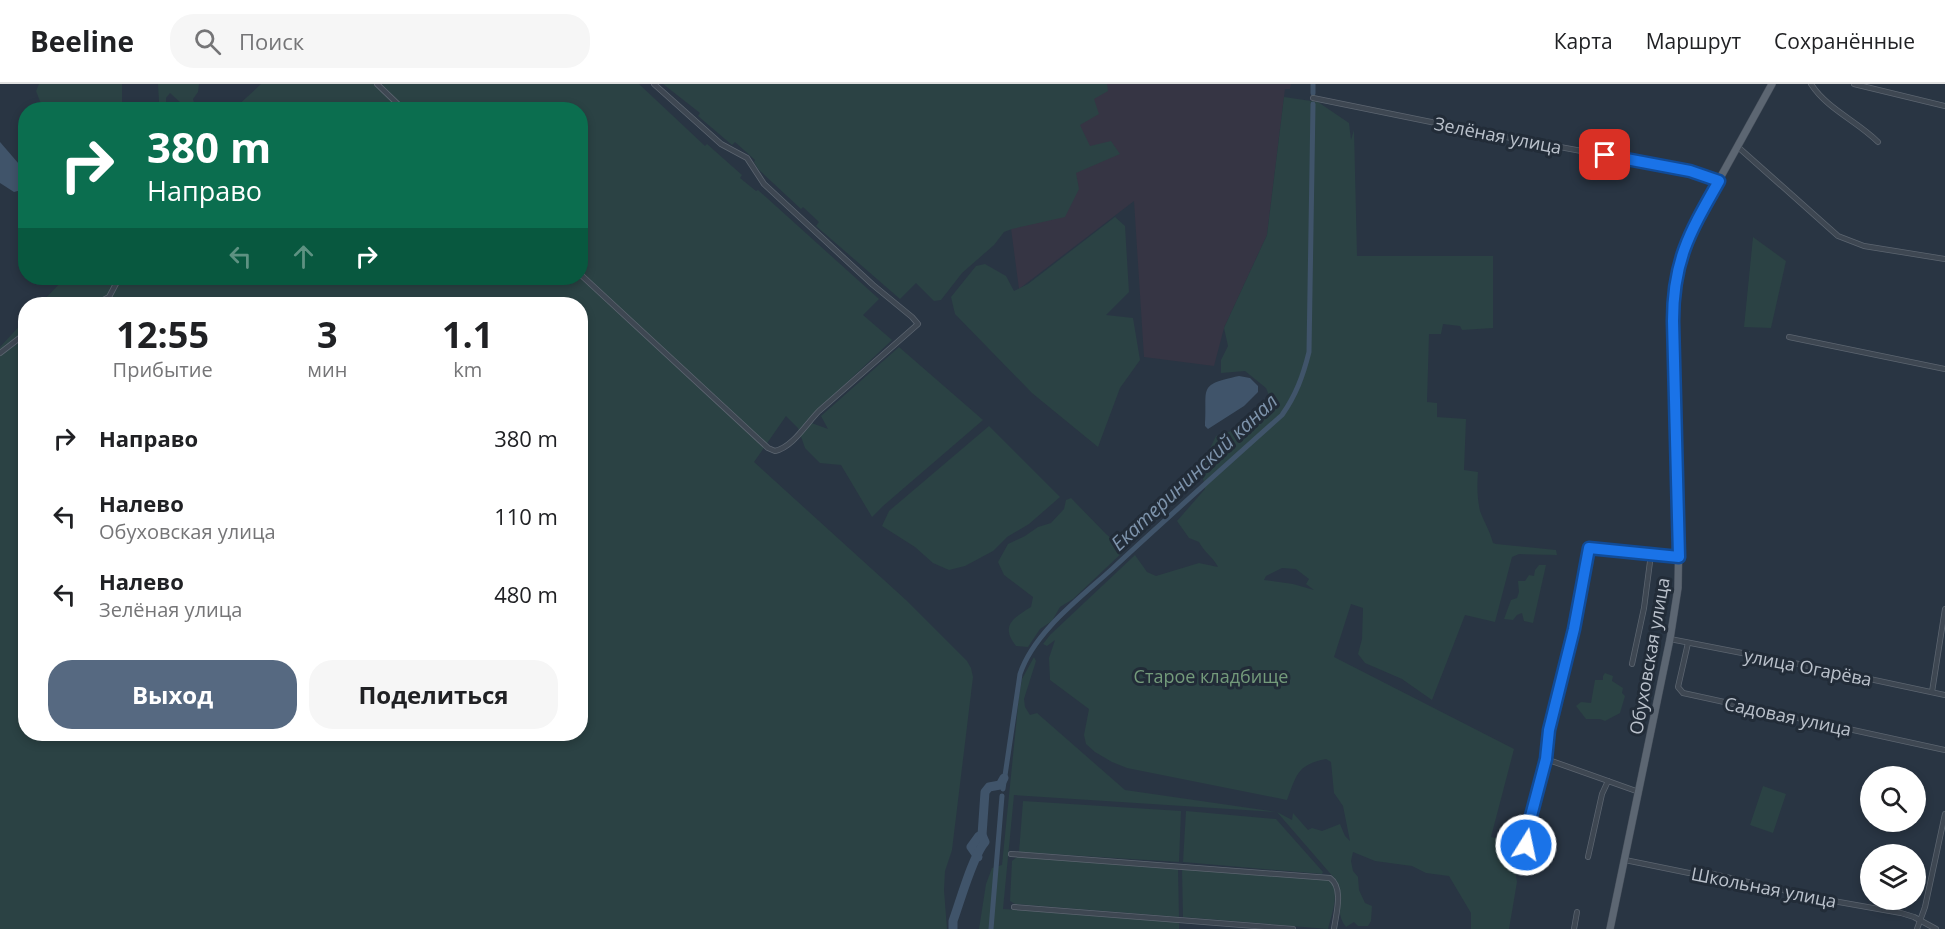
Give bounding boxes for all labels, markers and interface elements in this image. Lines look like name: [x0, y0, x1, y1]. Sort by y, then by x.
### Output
search box: [170, 14, 590, 68]
text: Beeline: [30, 22, 134, 60]
icon: search: [191, 25, 224, 58]
text: Поиск: [239, 26, 304, 56]
text: Карта: [1554, 27, 1613, 55]
text: Маршрут: [1646, 27, 1741, 55]
text: Сохранённые: [1774, 27, 1915, 55]
street label: Зелёная улица: [1432, 111, 1564, 159]
text: 380 m: [147, 118, 271, 175]
icon: right: [48, 126, 126, 204]
pin: [1579, 129, 1630, 180]
icon: arrive: [1588, 138, 1621, 171]
text: Направо: [147, 172, 262, 209]
icon: left: [224, 240, 257, 273]
icon: ahead: [287, 240, 320, 273]
icon: right: [350, 240, 383, 273]
text: 12:55: [116, 310, 209, 359]
text: 3: [317, 310, 338, 359]
text: 1.1: [442, 310, 493, 359]
text: Прибытие: [113, 356, 213, 383]
text: мин: [307, 356, 347, 383]
text: km: [453, 356, 482, 383]
water label: Екатерининский канал: [1105, 387, 1283, 557]
icon: right: [48, 422, 81, 455]
text: Направо: [99, 423, 198, 453]
text: 380 m: [494, 423, 558, 453]
text: Налево: [99, 488, 184, 518]
icon: left: [48, 500, 81, 533]
text: 110 m: [494, 501, 558, 531]
text: Обуховская улица: [99, 518, 276, 545]
text: Налево: [99, 566, 184, 596]
street label: Обуховская улица: [1623, 576, 1675, 736]
icon: left: [48, 578, 81, 611]
text: 480 m: [494, 579, 558, 609]
text: Зелёная улица: [99, 596, 242, 623]
street label: улица Огарёва: [1742, 643, 1874, 691]
button: Выход: [48, 660, 297, 729]
button: Поделиться: [309, 660, 558, 729]
park label: Старое кладбище: [1134, 664, 1288, 688]
street label: Садовая улица: [1722, 691, 1854, 741]
map controls: [1860, 766, 1926, 910]
button: search: [1860, 766, 1926, 832]
position arrow: [1494, 813, 1558, 877]
button: layers: [1860, 844, 1926, 910]
street label: Школьная улица: [1689, 861, 1839, 913]

